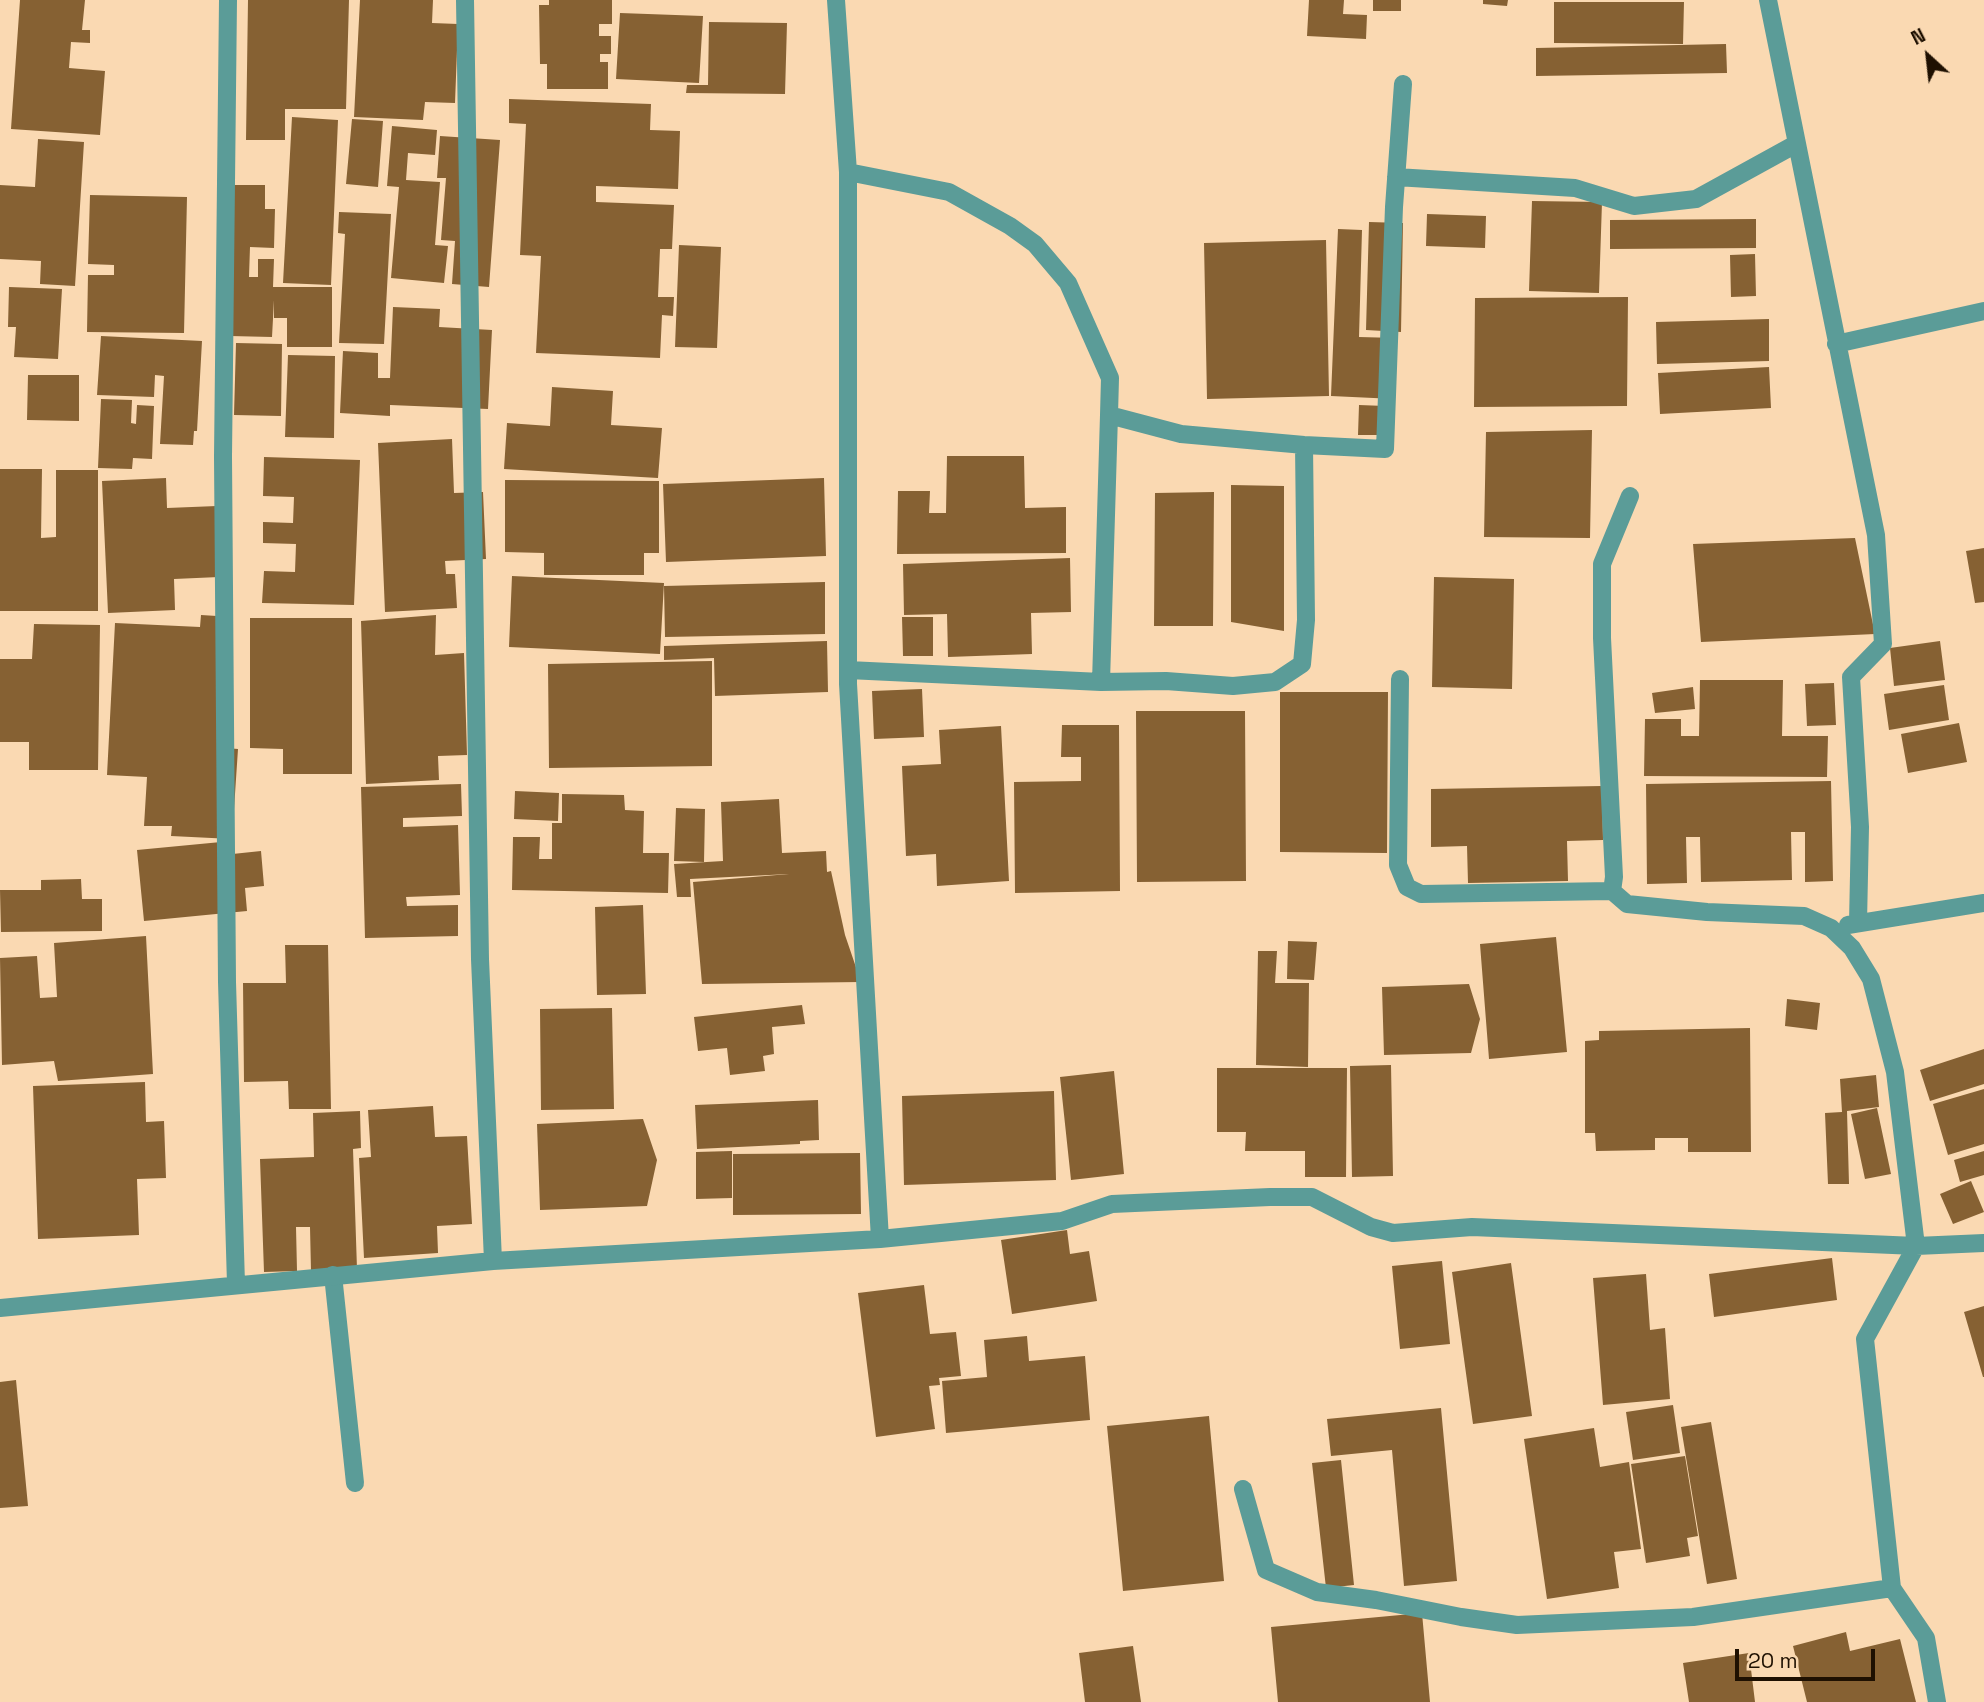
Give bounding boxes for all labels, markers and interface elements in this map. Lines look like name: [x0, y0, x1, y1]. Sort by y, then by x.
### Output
north arrow: [1893, 21, 1963, 91]
text: N: [1907, 23, 1930, 51]
scale bar: [1739, 1636, 1879, 1680]
text: 20 m: [1748, 1647, 1798, 1674]

